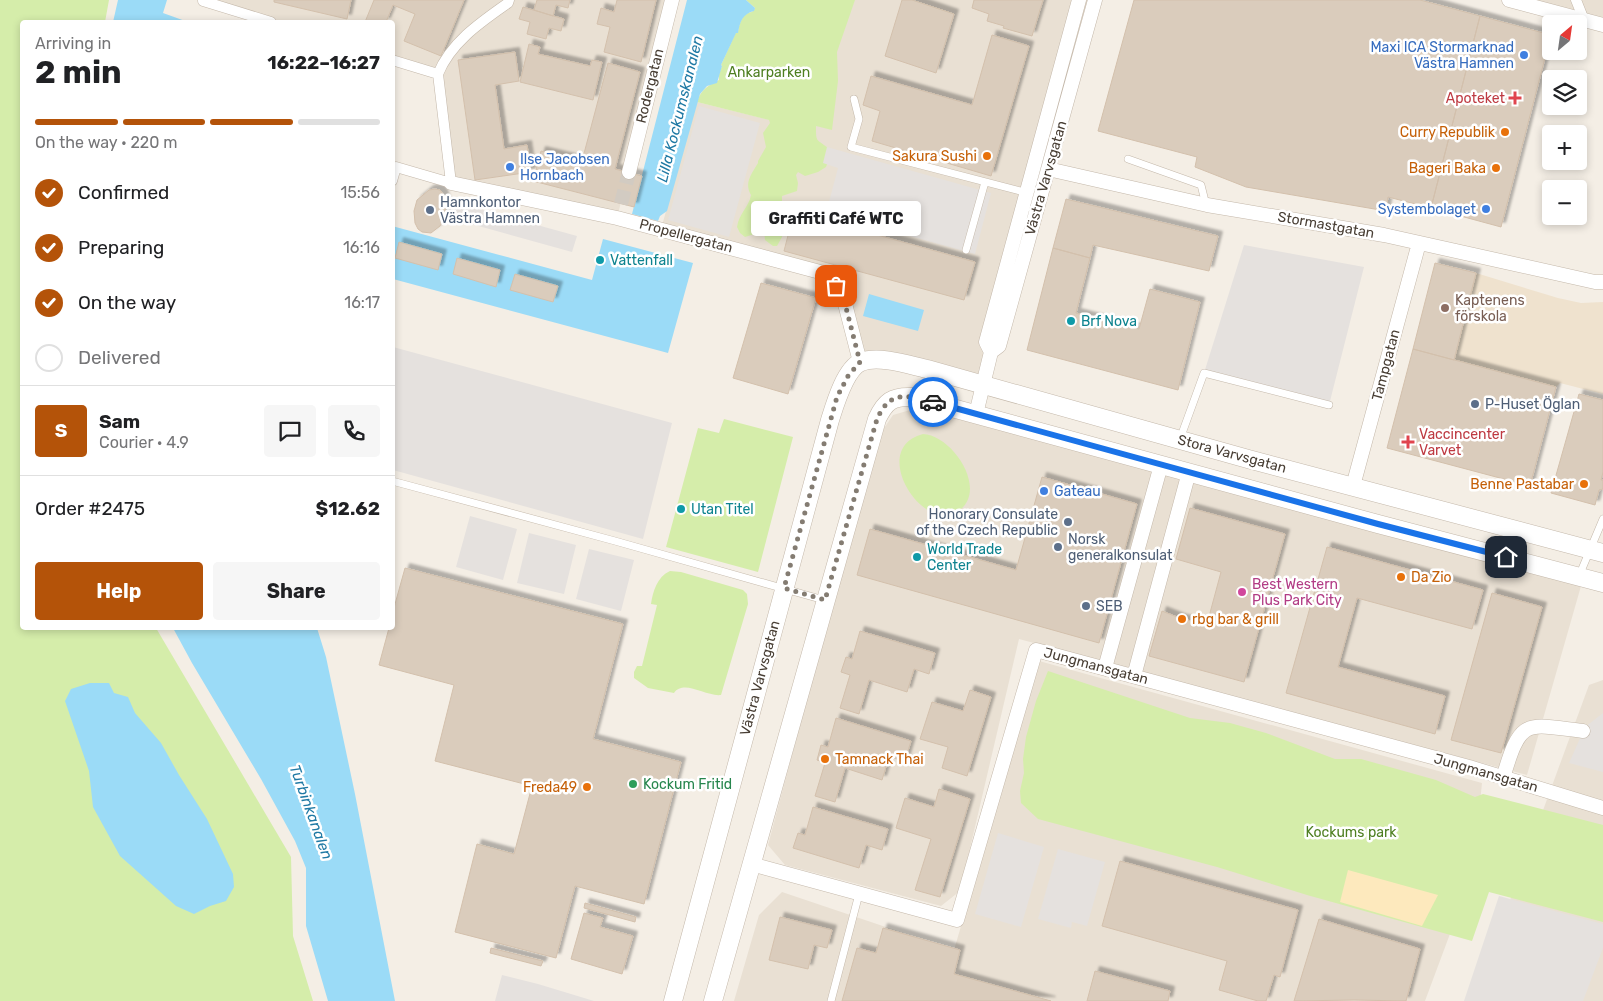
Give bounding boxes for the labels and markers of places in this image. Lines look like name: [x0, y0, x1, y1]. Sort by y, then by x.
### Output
place label: Maxi ICA Stormarknad Västra Hamnen: [1371, 39, 1514, 72]
marker: Maxi ICA Stormarknad Västra Hamnen: [1518, 49, 1530, 61]
place label: Apoteket: [1446, 90, 1506, 107]
marker: Apoteket: [1509, 92, 1521, 104]
place label: Curry Republik: [1400, 124, 1496, 141]
marker: Curry Republik: [1499, 126, 1511, 138]
place label: Sakura Sushi: [892, 148, 977, 165]
marker: Sakura Sushi: [981, 150, 993, 162]
place label: Ilse Jacobsen Hornbach: [520, 151, 610, 184]
place label: Bageri Baka: [1409, 160, 1486, 177]
marker: Ilse Jacobsen Hornbach: [504, 161, 516, 173]
marker: Bageri Baka: [1490, 162, 1502, 174]
place label: Hamnkontor Västra Hamnen: [440, 194, 540, 227]
callout: Graffiti Café WTC: [751, 201, 921, 236]
place label: Systembolaget: [1378, 201, 1477, 218]
marker: Systembolaget: [1480, 203, 1492, 215]
marker: Hamnkontor Västra Hamnen: [424, 204, 436, 216]
place label: Vattenfall: [610, 252, 673, 269]
marker: Vattenfall: [594, 254, 606, 266]
pin: [815, 265, 857, 307]
place label: Kaptenens förskola: [1455, 292, 1525, 325]
marker: Kaptenens förskola: [1439, 302, 1451, 314]
place label: Brf Nova: [1081, 313, 1137, 330]
marker: Brf Nova: [1065, 315, 1077, 327]
place label: P-Huset Öglan: [1485, 396, 1580, 413]
marker: P-Huset Öglan: [1469, 398, 1481, 410]
place label: Vaccincenter Varvet: [1419, 426, 1506, 459]
marker: Vaccincenter Varvet: [1401, 435, 1415, 449]
place label: Benne Pastabar: [1470, 476, 1575, 493]
marker: Benne Pastabar: [1578, 478, 1590, 490]
place label: Gateau: [1054, 483, 1101, 500]
marker: Gateau: [1038, 485, 1050, 497]
place label: Utan Titel: [691, 501, 754, 518]
marker: Utan Titel: [675, 503, 687, 515]
place label: Honorary Consulate of the Czech Republic: [916, 506, 1058, 539]
marker: Honorary Consulate of the Czech Republic: [1062, 516, 1074, 528]
place label: Norsk generalkonsulat: [1068, 531, 1173, 564]
pin: [1485, 536, 1527, 578]
place label: World Trade Center: [927, 541, 1002, 574]
marker: Norsk generalkonsulat: [1052, 541, 1064, 553]
marker: World Trade Center: [911, 551, 923, 563]
place label: Da Zio: [1411, 569, 1452, 586]
marker: Da Zio: [1395, 571, 1407, 583]
place label: Best Western Plus Park City: [1252, 576, 1342, 609]
marker: Best Western Plus Park City: [1236, 586, 1248, 598]
place label: SEB: [1096, 598, 1123, 615]
marker: SEB: [1080, 600, 1092, 612]
place label: rbg bar & grill: [1192, 611, 1279, 628]
marker: rbg bar & grill: [1176, 613, 1188, 625]
place label: Tamnack Thai: [835, 751, 924, 768]
marker: Tamnack Thai: [819, 753, 831, 765]
place label: Kockum Fritid: [643, 776, 732, 793]
marker: Kockum Fritid: [627, 778, 639, 790]
place label: Freda49: [523, 779, 577, 796]
marker: Freda49: [581, 781, 593, 793]

